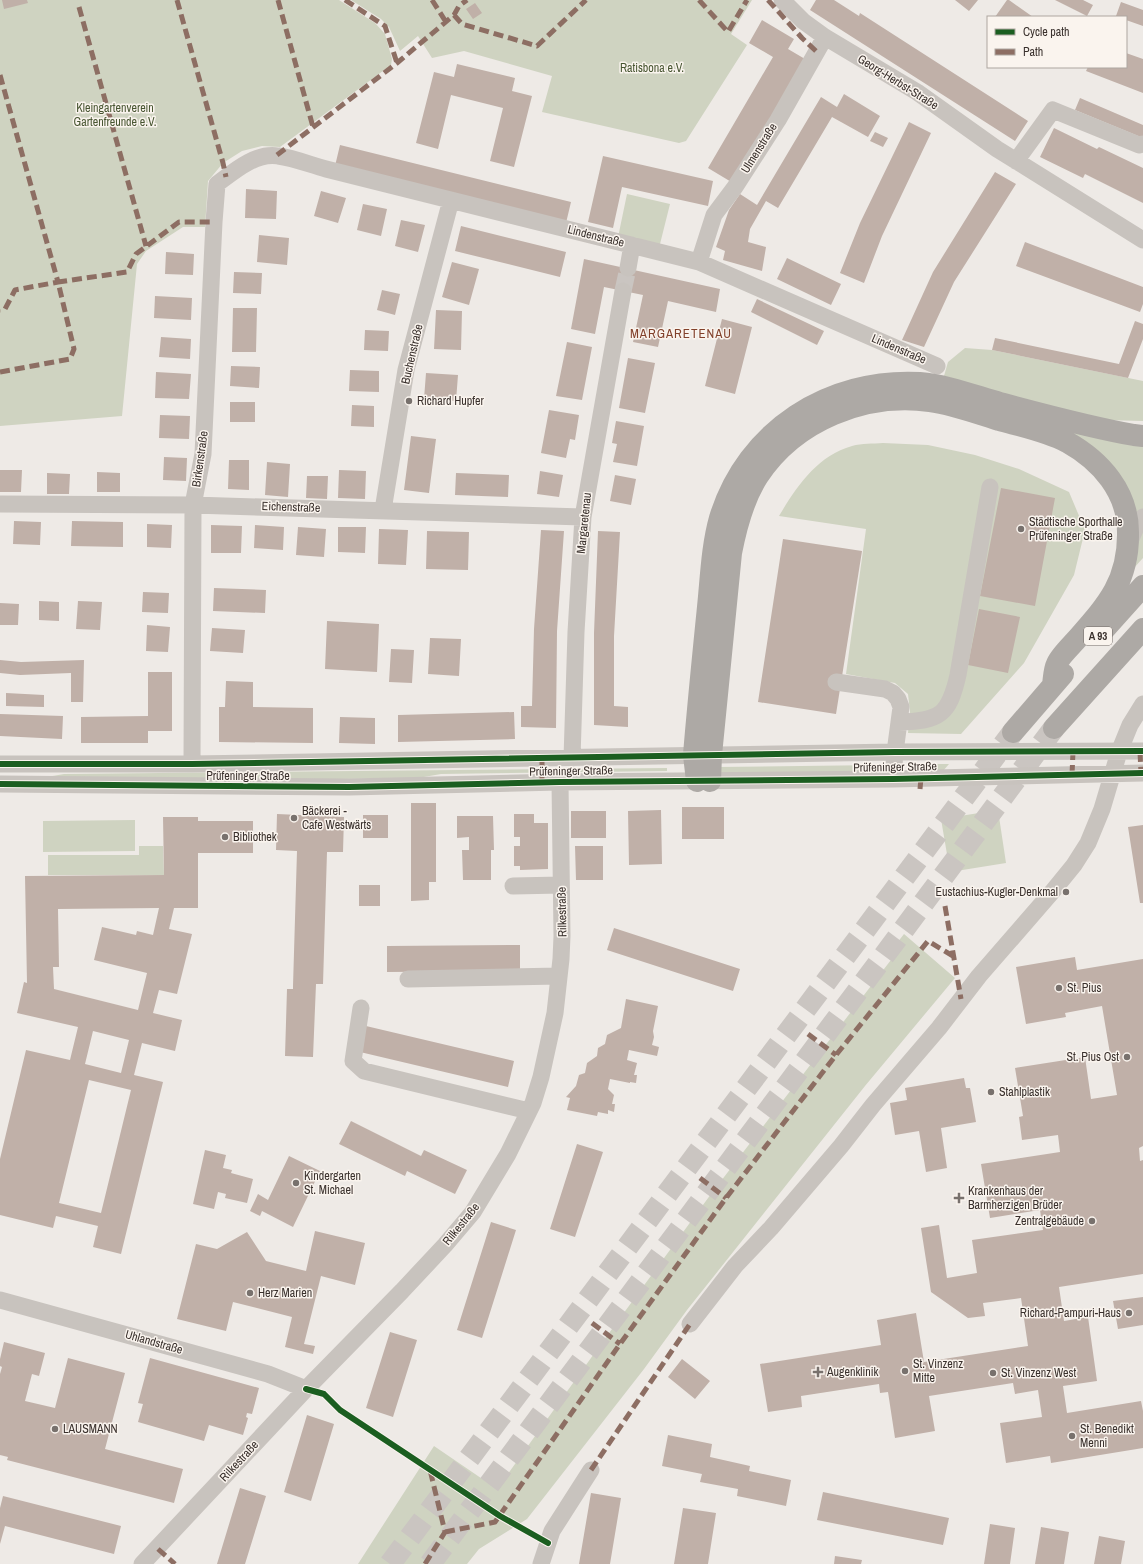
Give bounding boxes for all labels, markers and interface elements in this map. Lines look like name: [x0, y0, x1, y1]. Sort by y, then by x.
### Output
legend: [987, 16, 1127, 68]
text: Cycle path: [1023, 24, 1070, 40]
text: Path: [1023, 44, 1043, 60]
street label: Georg-Herbst-Straße: [855, 51, 941, 113]
park label: Ratisbona e.V.: [620, 60, 684, 76]
park label: Kleingartenverein Gartenfreunde e.V.: [74, 100, 156, 130]
street label: Ulmenstraße: [737, 120, 781, 176]
street label: Lindenstraße: [566, 221, 626, 251]
street label: Buchenstraße: [397, 322, 427, 386]
district label: MARGARETENAU: [630, 325, 732, 342]
street label: Lindenstraße: [869, 330, 929, 368]
place label: Richard Hupfer: [417, 393, 484, 409]
marker: Richard Hupfer: [404, 396, 414, 406]
street label: Birkenstraße: [188, 430, 212, 488]
street label: Margaretenau: [573, 492, 595, 554]
street label: Eichenstraße: [261, 498, 321, 516]
place label: Städtische Sporthalle Prüfeninger Straße: [1029, 514, 1123, 544]
marker: Städtische Sporthalle Prüfeninger Straße: [1016, 524, 1026, 534]
road number: A 93: [1084, 627, 1112, 645]
street label: Prüfeninger Straße: [853, 758, 937, 776]
street label: Prüfeninger Straße: [529, 762, 613, 780]
street label: Prüfeninger Straße: [206, 768, 290, 784]
place label: Bäckerei - Cafe Westwärts: [302, 803, 371, 833]
marker: Bäckerei - Cafe Westwärts: [289, 813, 299, 823]
place label: Bibliothek: [233, 829, 277, 845]
marker: Bibliothek: [220, 832, 230, 842]
place label: Eustachius-Kugler-Denkmal: [936, 884, 1058, 900]
street label: Rilkestraße: [554, 887, 570, 937]
marker: Eustachius-Kugler-Denkmal: [1061, 887, 1071, 897]
place label: St. Pius: [1067, 980, 1102, 996]
marker: St. Pius: [1054, 983, 1064, 993]
place label: St. Pius Ost: [1066, 1049, 1119, 1065]
marker: St. Pius Ost: [1122, 1052, 1132, 1062]
place label: Stahlplastik: [999, 1084, 1050, 1100]
marker: Stahlplastik: [986, 1087, 996, 1097]
place label: Kindergarten St. Michael: [304, 1168, 361, 1198]
marker: Kindergarten St. Michael: [291, 1178, 301, 1188]
place label: Krankenhaus der Barmherzigen Brüder: [968, 1183, 1063, 1213]
marker: Krankenhaus der Barmherzigen Brüder: [953, 1192, 965, 1204]
street label: Rilkestraße: [439, 1199, 483, 1249]
place label: Zentralgebäude: [1015, 1213, 1084, 1229]
marker: Zentralgebäude: [1087, 1216, 1097, 1226]
place label: Herz Marien: [258, 1285, 312, 1301]
marker: Herz Marien: [245, 1288, 255, 1298]
place label: Richard-Pampuri-Haus: [1020, 1305, 1121, 1321]
marker: Richard-Pampuri-Haus: [1124, 1308, 1134, 1318]
street label: Uhlandstraße: [123, 1326, 185, 1358]
place label: St. Vinzenz Mitte: [913, 1356, 963, 1386]
place label: Augenklinik: [826, 1364, 879, 1380]
place label: St. Vinzenz West: [1001, 1365, 1076, 1381]
marker: Augenklinik: [812, 1366, 824, 1378]
marker: St. Vinzenz Mitte: [900, 1366, 910, 1376]
marker: St. Vinzenz West: [988, 1368, 998, 1378]
place label: LAUSMANN: [63, 1421, 118, 1437]
place label: St. Benedikt Menni: [1080, 1421, 1134, 1451]
marker: LAUSMANN: [50, 1424, 60, 1434]
marker: St. Benedikt Menni: [1067, 1431, 1077, 1441]
street label: Rilkestraße: [216, 1437, 262, 1485]

